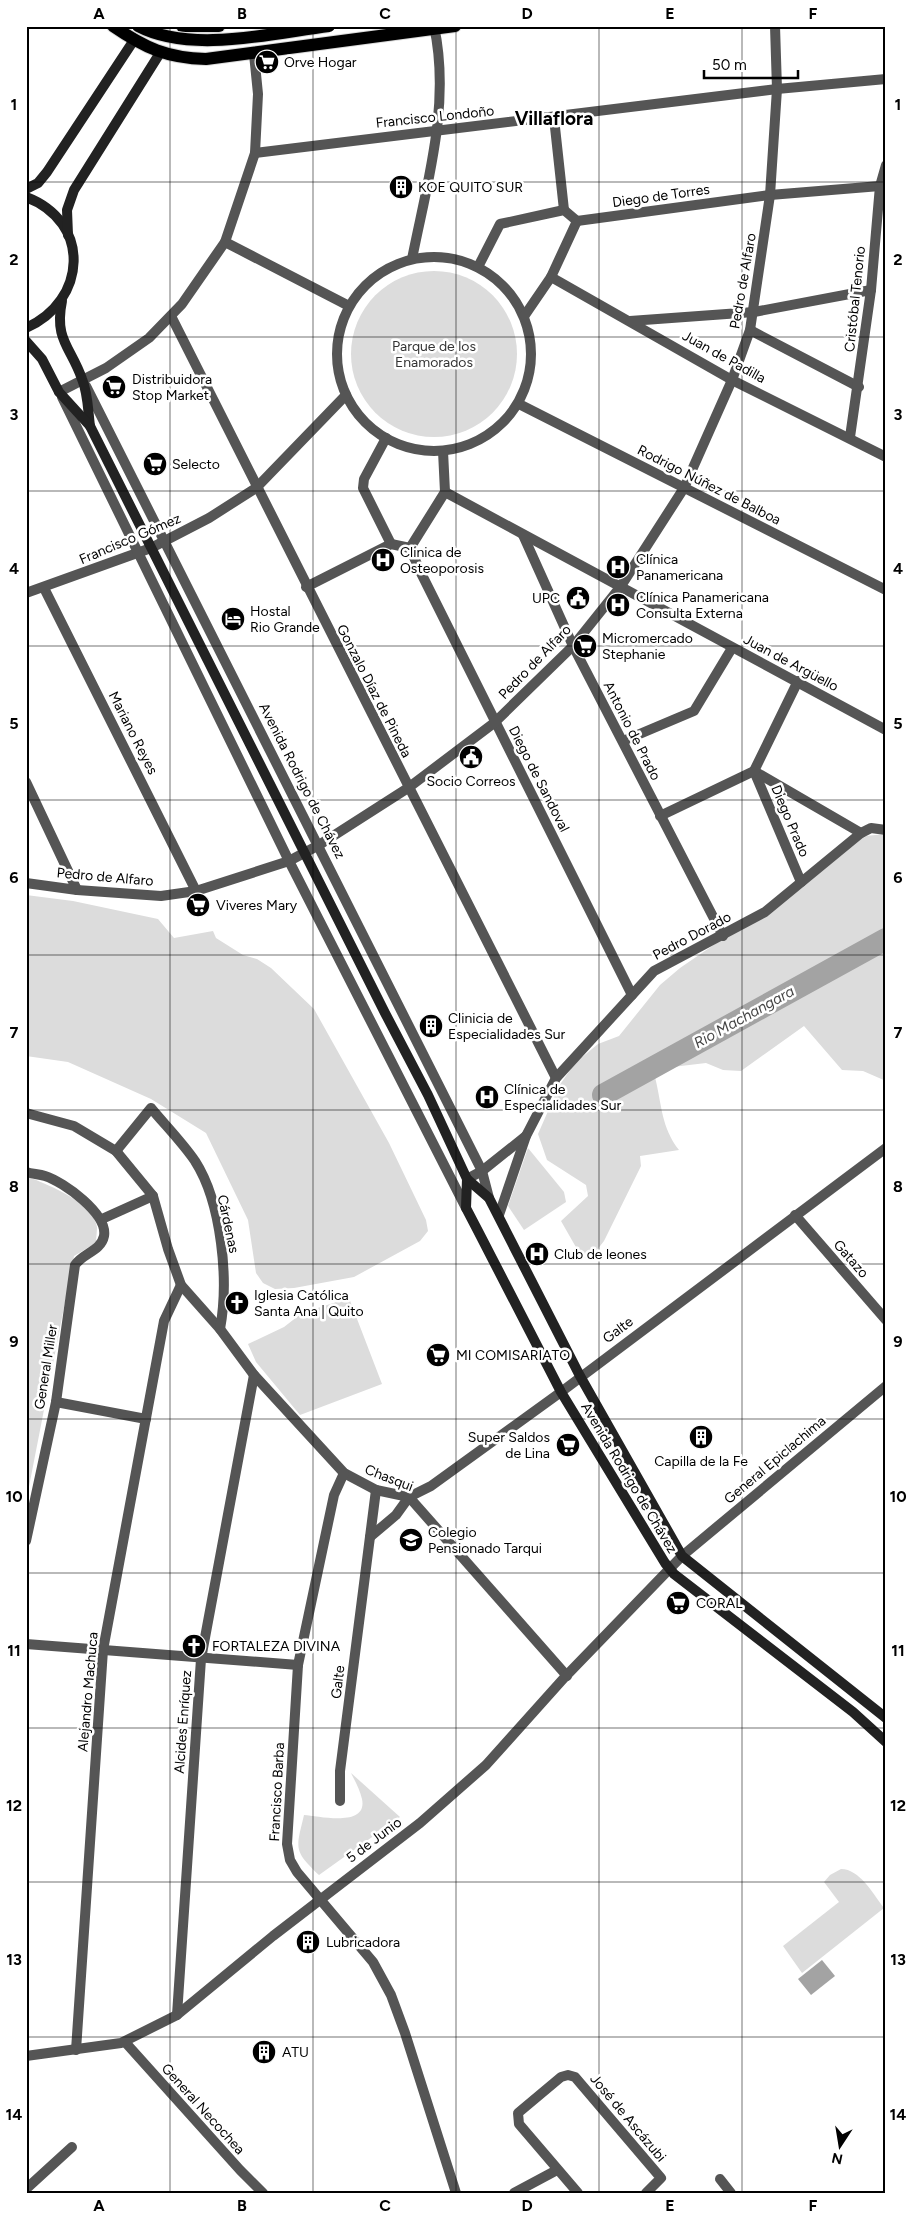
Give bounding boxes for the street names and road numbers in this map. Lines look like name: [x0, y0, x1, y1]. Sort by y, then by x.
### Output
street label: Francisco Londoño: [375, 102, 495, 132]
street label: Diego de Torres: [611, 181, 711, 211]
street label: Pedro de Alfaro: [726, 232, 760, 330]
street label: Cristóbal Tenorio: [841, 245, 869, 353]
street label: Juan de Padilla: [679, 327, 769, 387]
street label: Rodrigo Núñez de Balboa: [634, 441, 784, 529]
street label: Francisco Gómez: [77, 510, 184, 568]
street label: Pedro de Alfaro: [495, 621, 575, 703]
street label: Gonzalo Díaz de Pineda: [333, 622, 415, 760]
street label: Juan de Argüello: [741, 631, 841, 695]
street label: Antonio de Prado: [600, 679, 664, 783]
street label: Mariano Reyes: [105, 689, 161, 777]
street label: Avenida Rodrigo de Chávez: [255, 700, 349, 862]
street label: Diego de Sandoval: [505, 723, 573, 835]
street label: Diego Prado: [767, 782, 813, 860]
street label: Pedro de Alfaro: [56, 864, 154, 890]
street label: Pedro Dorado: [650, 908, 734, 964]
street label: Cárdenas: [214, 1193, 242, 1255]
street label: Gatazo: [830, 1236, 872, 1282]
street label: Galte: [599, 1313, 637, 1347]
street label: General Miller: [31, 1323, 61, 1411]
street label: Avenida Rodrigo de Chávez: [577, 1400, 681, 1556]
street label: General Epiclachima: [721, 1413, 829, 1507]
street label: Chasqui: [362, 1461, 416, 1495]
street label: Alejandro Machuca: [74, 1631, 102, 1753]
street label: Galte: [328, 1664, 349, 1700]
street label: Alcides Enríquez: [171, 1670, 195, 1774]
street label: Francisco Barba: [266, 1742, 288, 1842]
street label: 5 de Junio: [343, 1814, 405, 1866]
street label: General Necochea: [158, 2060, 248, 2158]
street label: José de Ascázubi: [586, 2071, 670, 2165]

